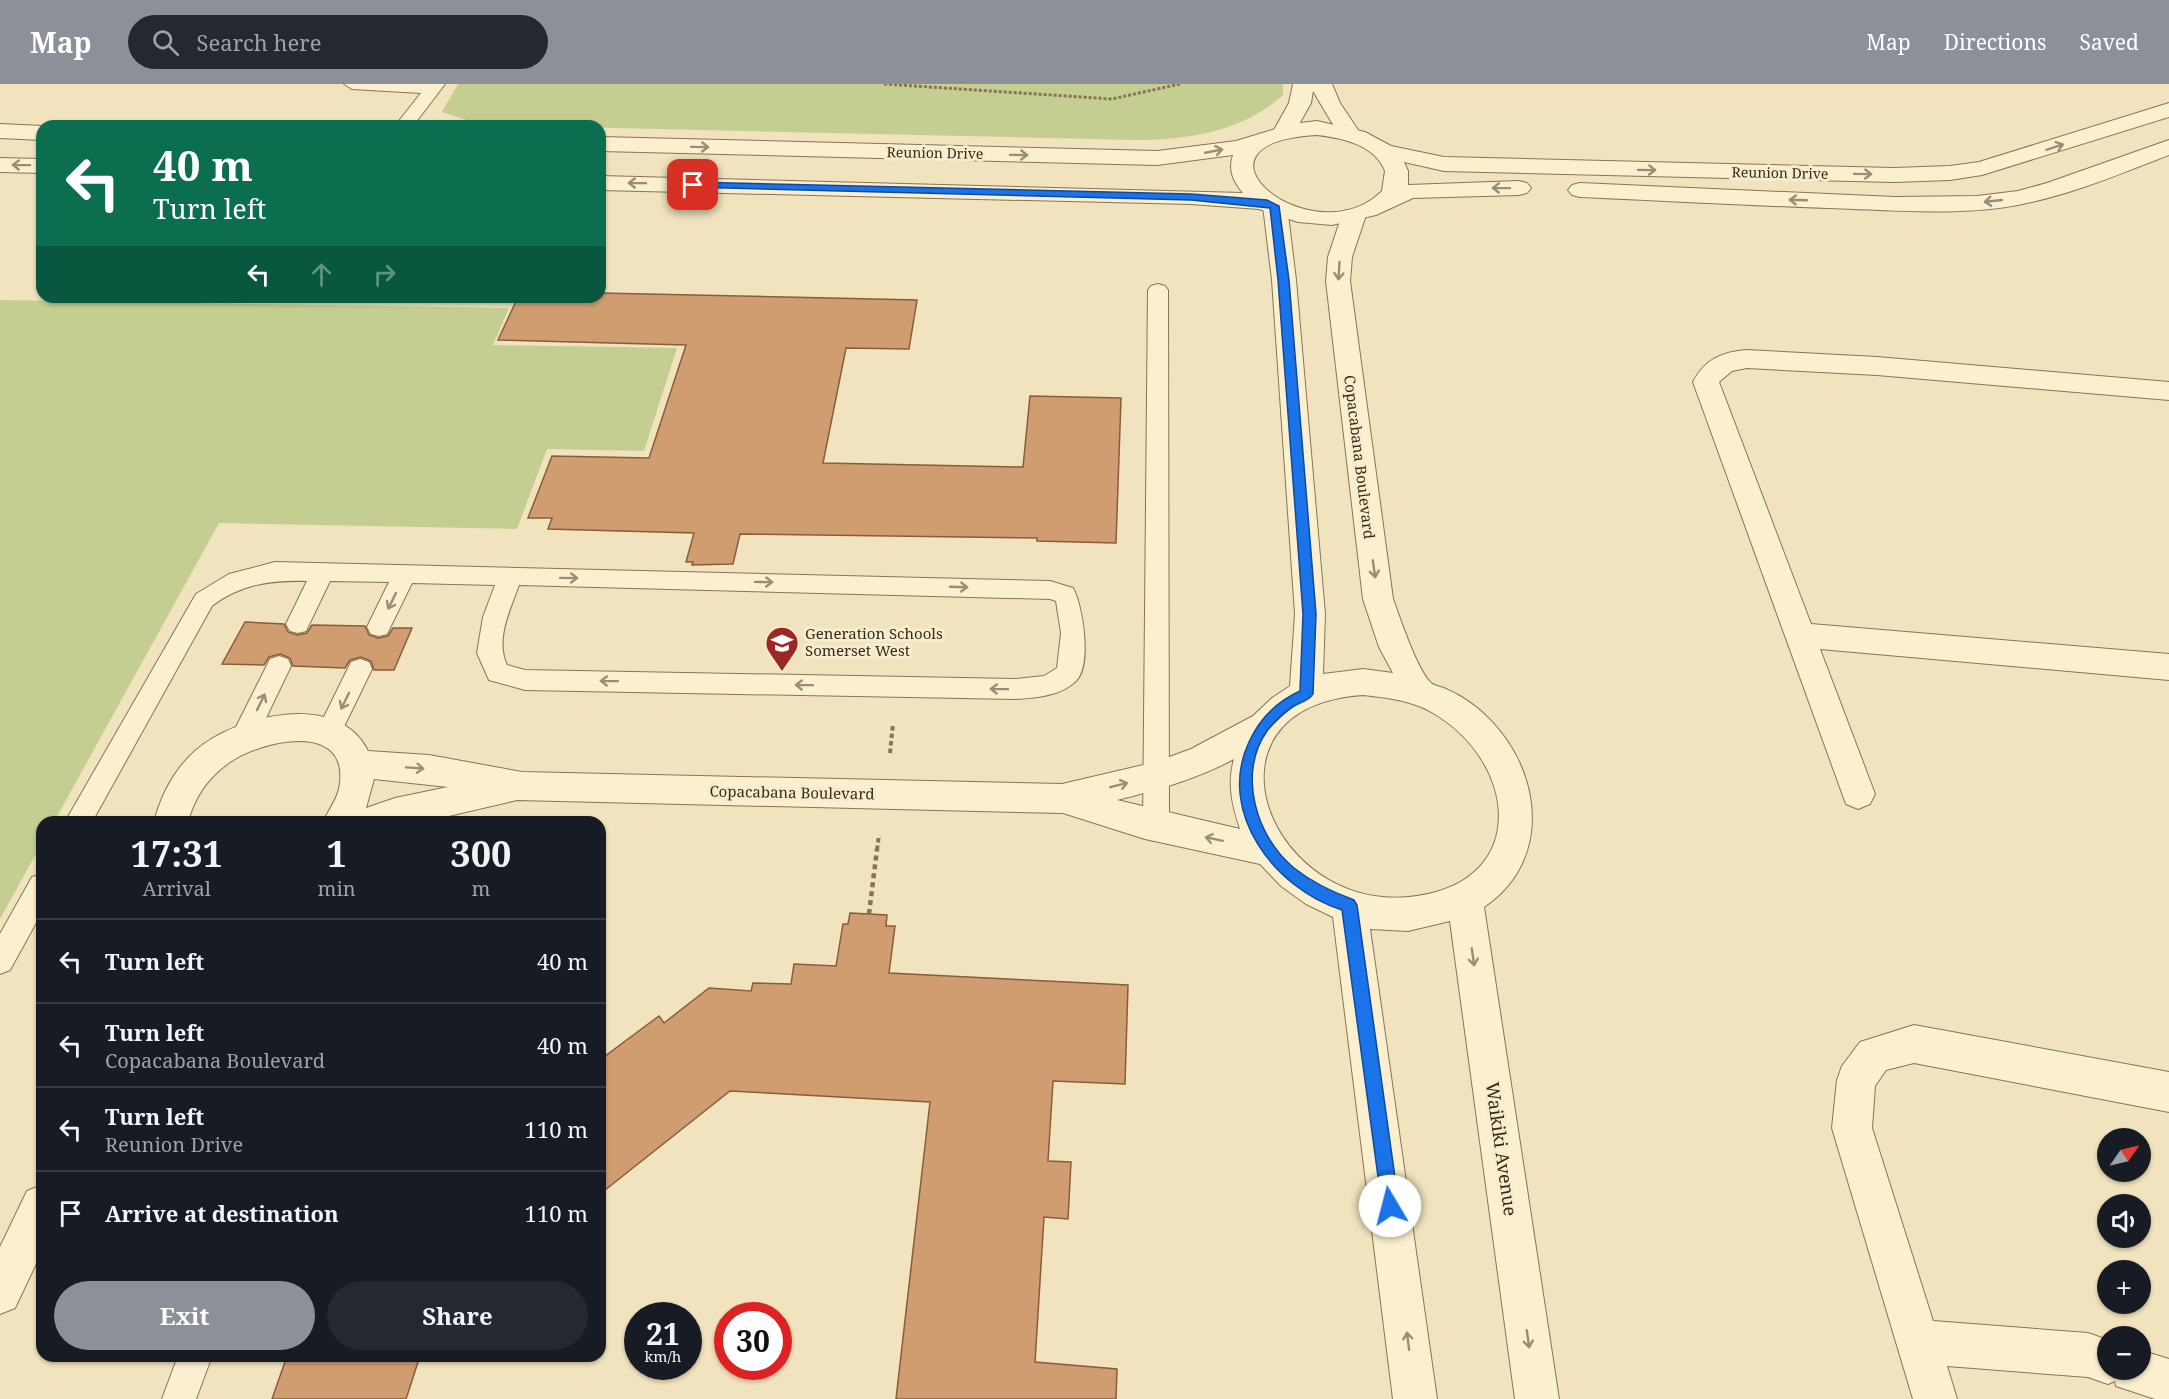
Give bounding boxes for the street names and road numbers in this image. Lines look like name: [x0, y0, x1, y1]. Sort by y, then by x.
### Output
street label: Reunion Drive: [887, 142, 984, 163]
street label: Reunion Drive: [1732, 162, 1829, 183]
street label: Copacabana Boulevard: [1340, 374, 1380, 540]
street label: Copacabana Boulevard: [709, 781, 875, 803]
street label: Waikiki Avenue: [1481, 1080, 1523, 1217]

